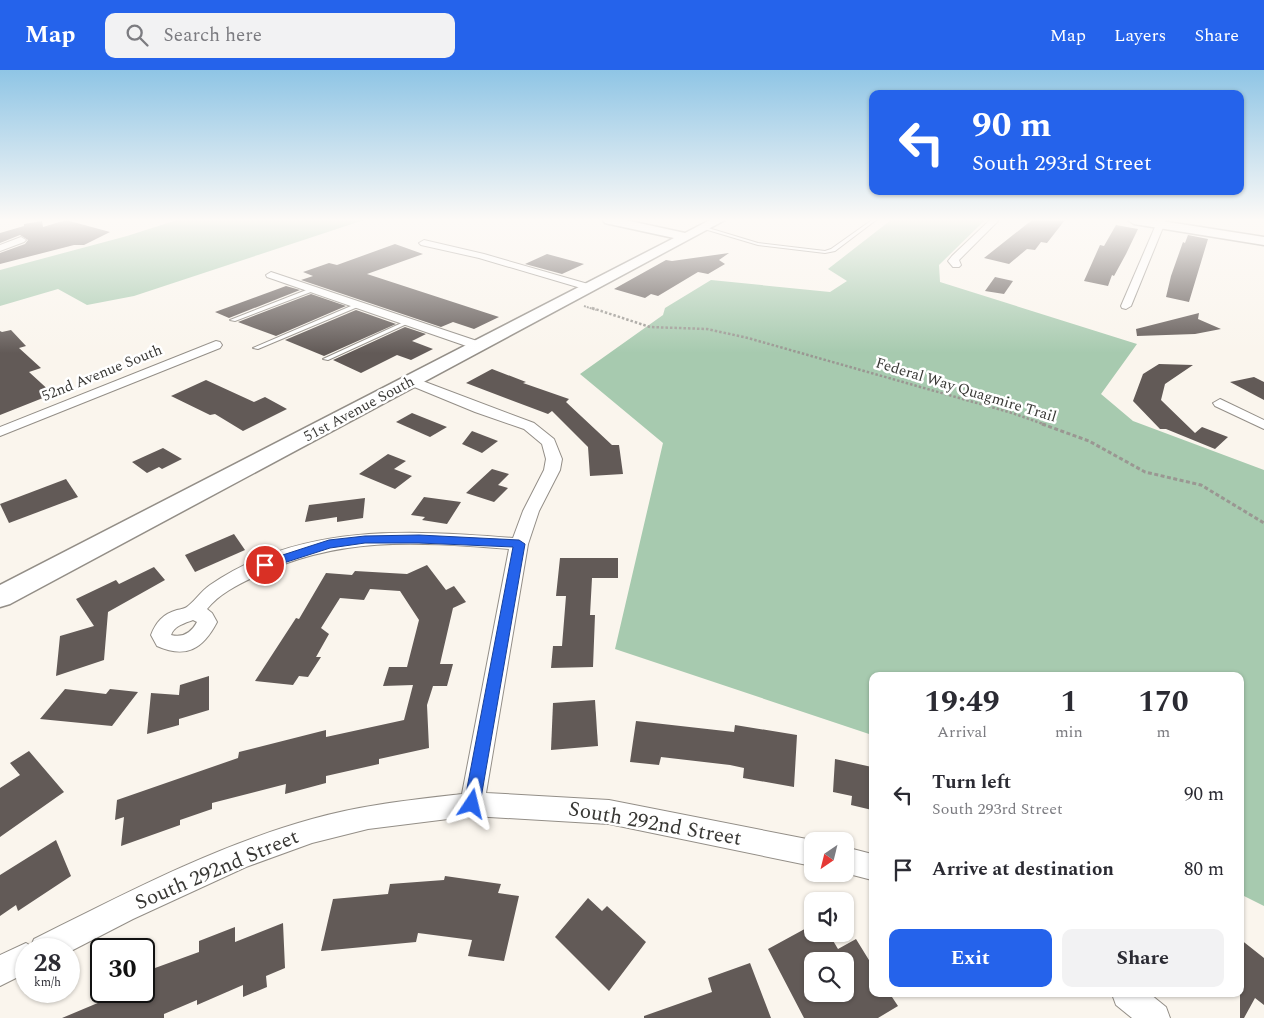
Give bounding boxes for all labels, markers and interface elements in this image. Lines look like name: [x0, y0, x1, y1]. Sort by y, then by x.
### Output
search box: [105, 13, 455, 58]
text: Map: [25, 17, 75, 53]
icon: search: [123, 21, 151, 49]
text: Search here: [163, 21, 262, 50]
text: Map: [1050, 22, 1086, 49]
text: Layers: [1114, 22, 1166, 49]
text: Share: [1194, 22, 1239, 49]
text: 90 m: [972, 99, 1052, 152]
icon: left: [889, 110, 954, 175]
text: South 293rd Street: [972, 147, 1152, 180]
street label: 52nd Avenue South: [38, 338, 166, 408]
street label: Federal Way Quagmire Trail: [873, 351, 1059, 429]
street label: 51st Avenue South: [300, 370, 419, 448]
pin: [244, 544, 286, 586]
icon: arrive: [251, 551, 279, 579]
text: 19:49: [924, 679, 1000, 725]
text: 1: [1060, 679, 1077, 725]
text: 170: [1138, 679, 1189, 725]
text: Arrival: [937, 720, 987, 744]
text: min: [1055, 720, 1083, 744]
text: m: [1157, 720, 1170, 744]
text: Turn left: [932, 768, 1011, 797]
position arrow: [445, 777, 497, 829]
text: 90 m: [1184, 780, 1224, 809]
icon: left: [889, 781, 917, 809]
street label: South 292nd Street: [566, 793, 744, 855]
text: South 293rd Street: [932, 797, 1063, 821]
street label: South 292nd Street: [130, 821, 304, 919]
north arrow: [804, 832, 854, 882]
map controls: [804, 832, 854, 1002]
text: Arrive at destination: [932, 855, 1114, 884]
text: 80 m: [1184, 855, 1224, 884]
icon: arrive: [889, 856, 917, 884]
button: sound: [804, 892, 854, 942]
button: Exit: [889, 929, 1052, 987]
button: Share: [1062, 929, 1224, 987]
speed limit sign: 30: [90, 938, 155, 1003]
text: 28: [33, 945, 62, 983]
button: search: [804, 952, 854, 1002]
text: km/h: [34, 973, 61, 992]

